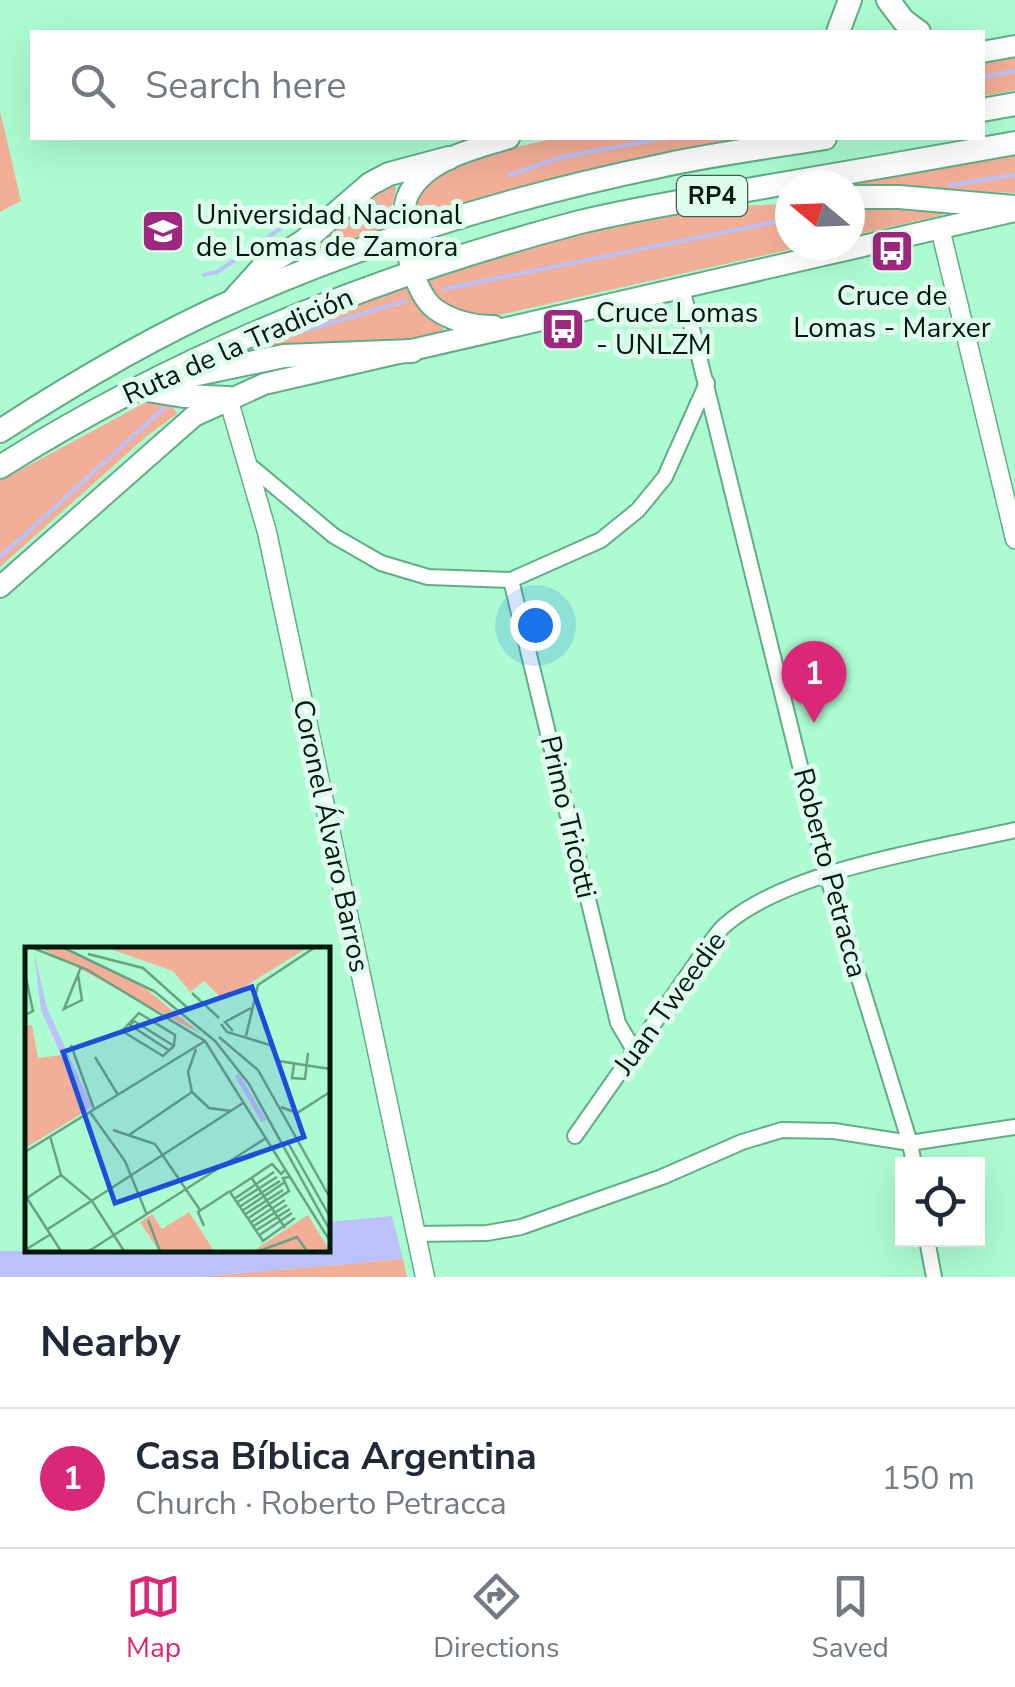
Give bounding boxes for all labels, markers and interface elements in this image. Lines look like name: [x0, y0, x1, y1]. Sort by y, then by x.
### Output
search box: [30, 30, 985, 140]
icon: search: [65, 58, 120, 113]
text: Search here: [145, 60, 346, 111]
north arrow: [775, 170, 865, 260]
road number: RP4: [677, 176, 747, 216]
place label: Universidad Nacional de Lomas de Zamora: [196, 196, 463, 266]
school or university icon: Universidad Nacional de Lomas de Zamora: [140, 208, 186, 254]
bus stop icon: Cruce de Lomas - Marxer: [869, 228, 915, 274]
place label: Cruce de Lomas - Marxer: [793, 277, 991, 347]
street label: Ruta de la Tradición: [117, 278, 359, 414]
place label: Cruce Lomas - UNLZM: [596, 294, 758, 364]
bus stop icon: Cruce Lomas - UNLZM: [540, 306, 586, 352]
your location: [510, 600, 561, 651]
pin: 1: [782, 640, 846, 723]
street label: Coronel Álvaro Barros: [284, 696, 378, 976]
street label: Primo Tricotti: [531, 732, 605, 902]
street label: Roberto Petracca: [784, 764, 876, 982]
street label: Juan Tweedie: [604, 924, 735, 1083]
inset map: [25, 947, 330, 1252]
map controls: [895, 1157, 985, 1247]
button: locate: [895, 1157, 985, 1247]
text: Nearby: [40, 1314, 181, 1371]
text: Casa Bíblica Argentina: [135, 1431, 537, 1482]
text: 1: [63, 1457, 82, 1500]
text: 150 m: [882, 1457, 975, 1500]
text: Church · Roberto Petracca: [135, 1482, 507, 1525]
tab: Map: [126, 1569, 181, 1667]
tab: Directions: [433, 1569, 559, 1667]
tab: Saved: [812, 1569, 889, 1667]

